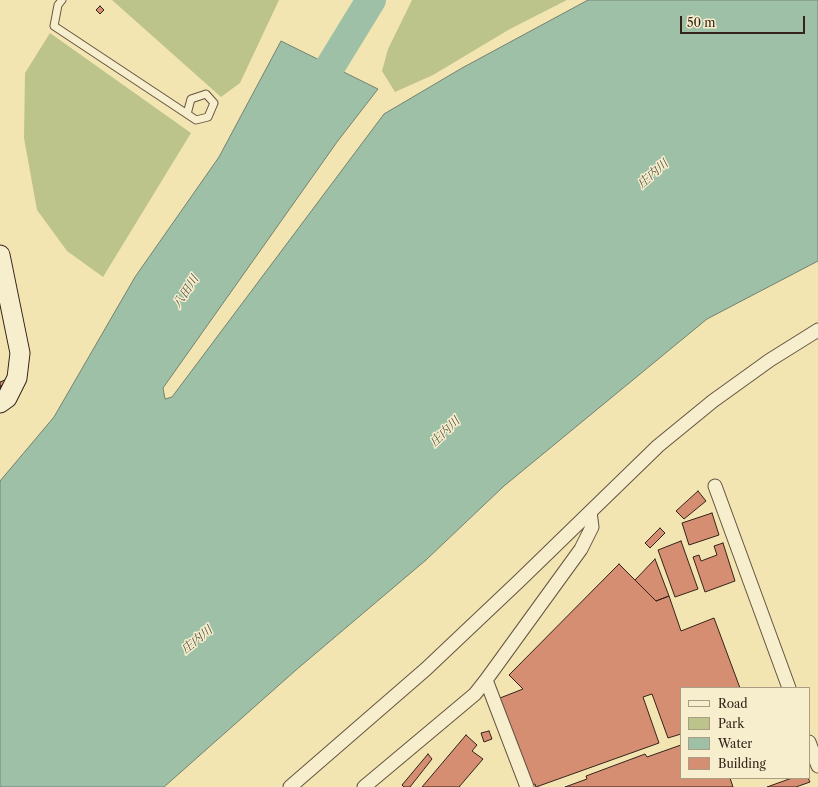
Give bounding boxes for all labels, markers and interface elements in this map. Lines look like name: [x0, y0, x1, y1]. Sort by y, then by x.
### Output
scale bar: [682, 8, 807, 34]
text: 50 m: [687, 15, 716, 30]
water label: 庄内川: [635, 157, 671, 191]
water label: 八田川: [170, 273, 202, 311]
water label: 庄内川: [427, 414, 463, 450]
water label: 庄内川: [178, 623, 216, 657]
legend: [680, 687, 810, 779]
text: Road: [718, 696, 748, 711]
text: Park: [718, 716, 744, 731]
text: Water: [718, 736, 752, 751]
text: Building: [718, 756, 766, 771]

